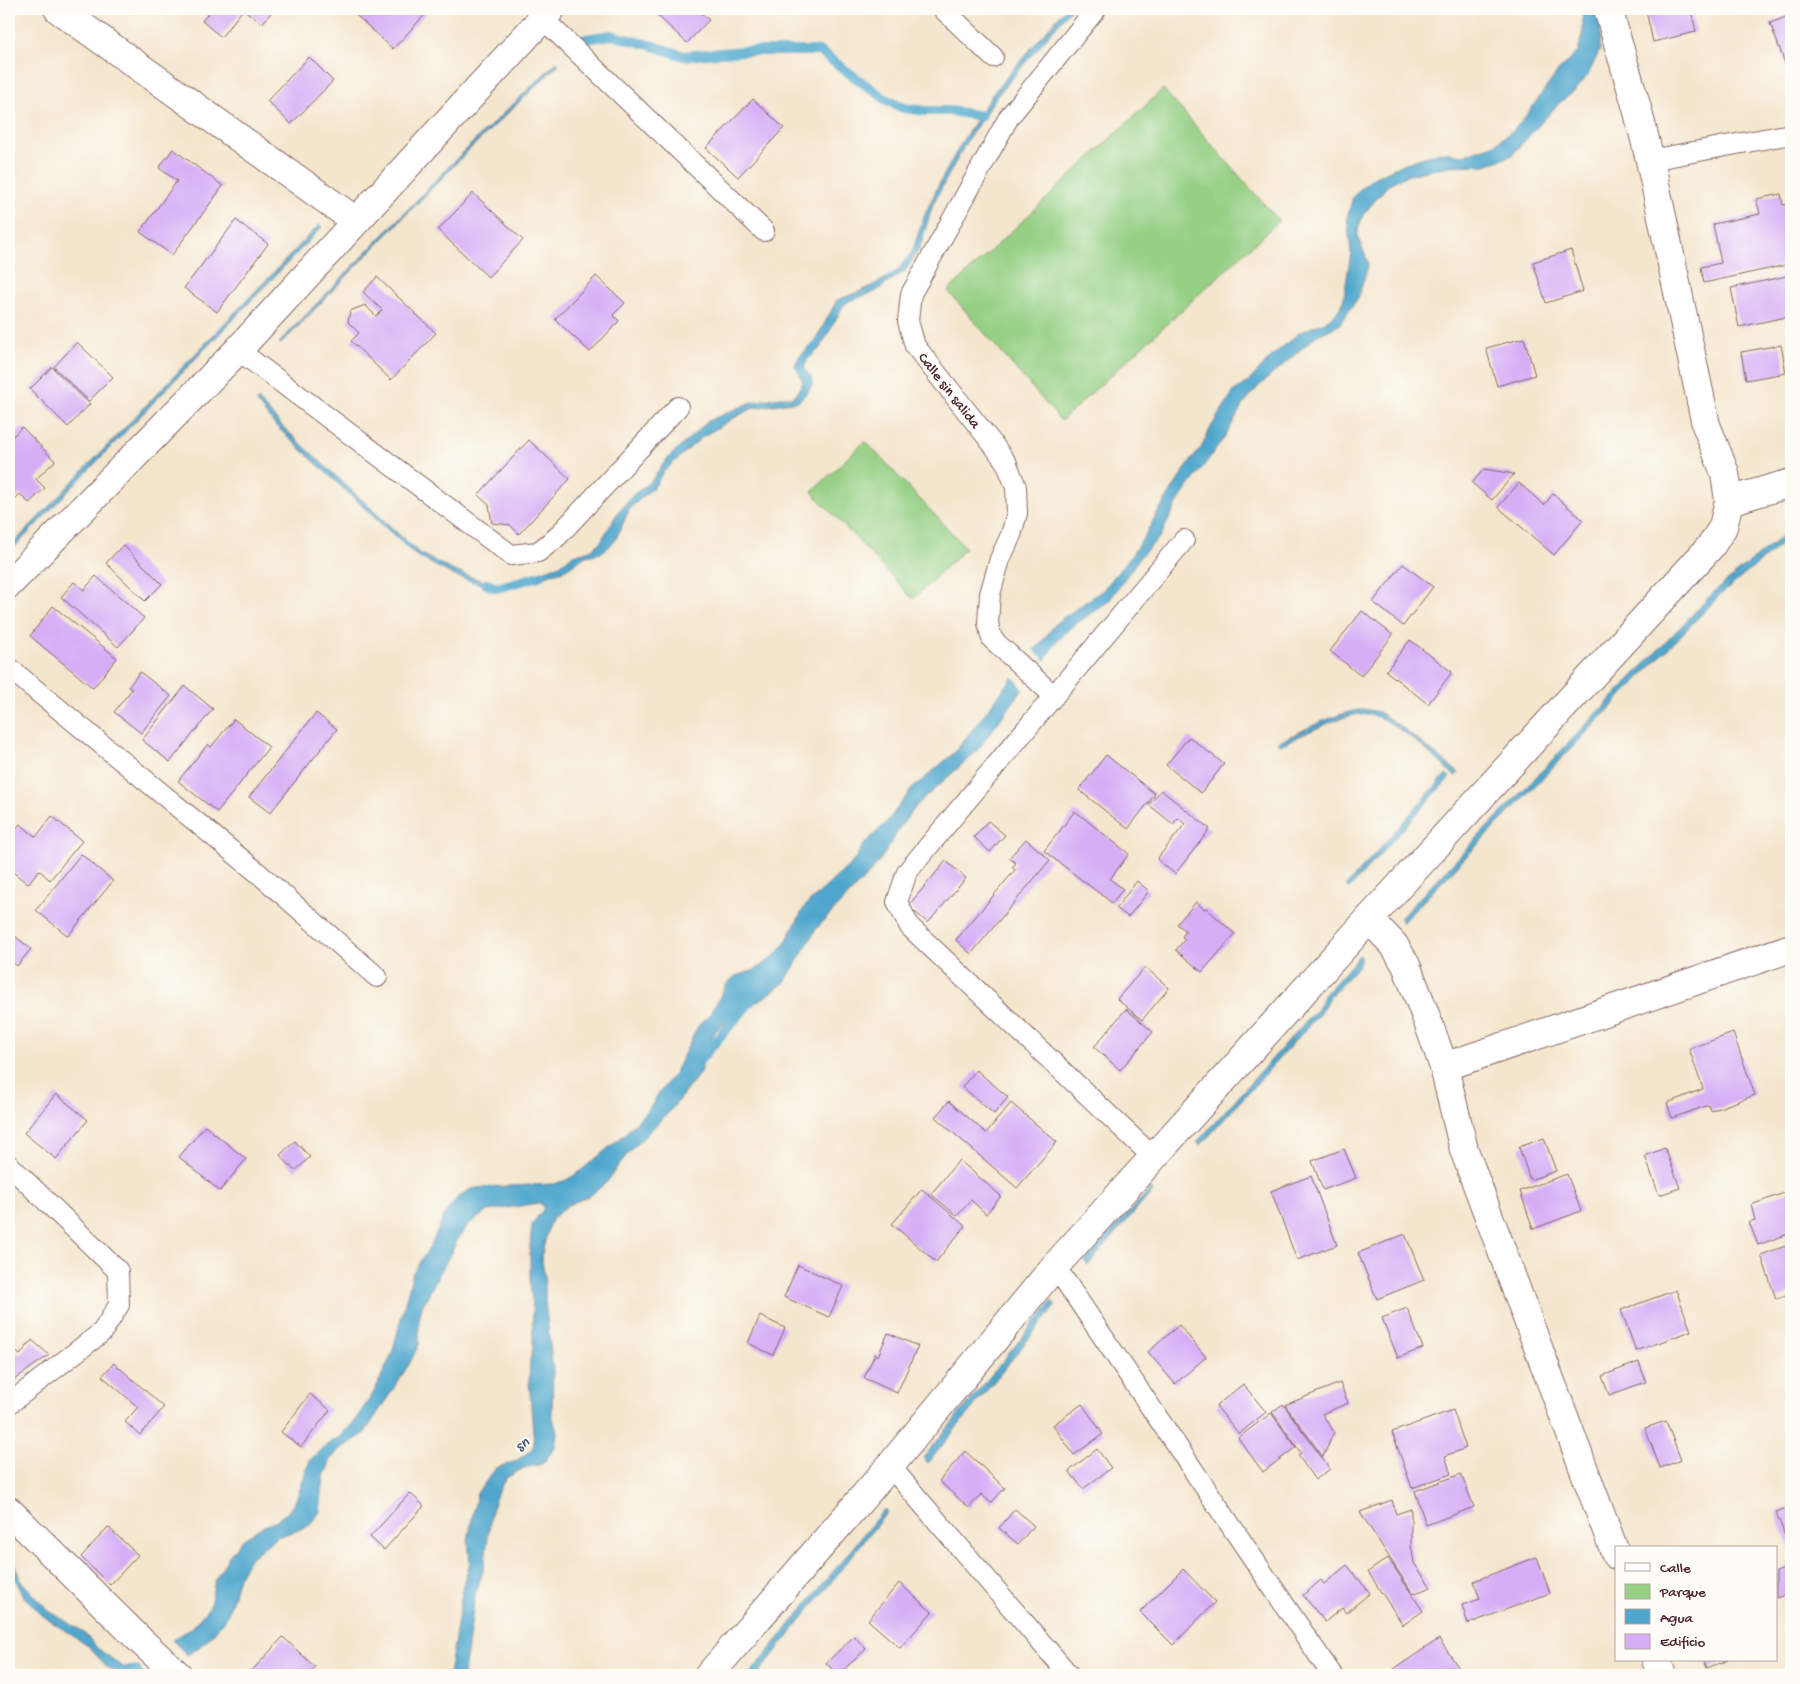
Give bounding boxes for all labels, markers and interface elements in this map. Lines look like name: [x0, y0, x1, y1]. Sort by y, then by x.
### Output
street label: Calle sin salida: [913, 350, 984, 433]
water label: sn: [512, 1434, 535, 1457]
legend: [1615, 1546, 1778, 1662]
text: Calle: [1660, 1560, 1691, 1578]
text: Parque: [1659, 1584, 1706, 1602]
text: Agua: [1660, 1610, 1693, 1628]
text: Edificio: [1660, 1634, 1706, 1652]

